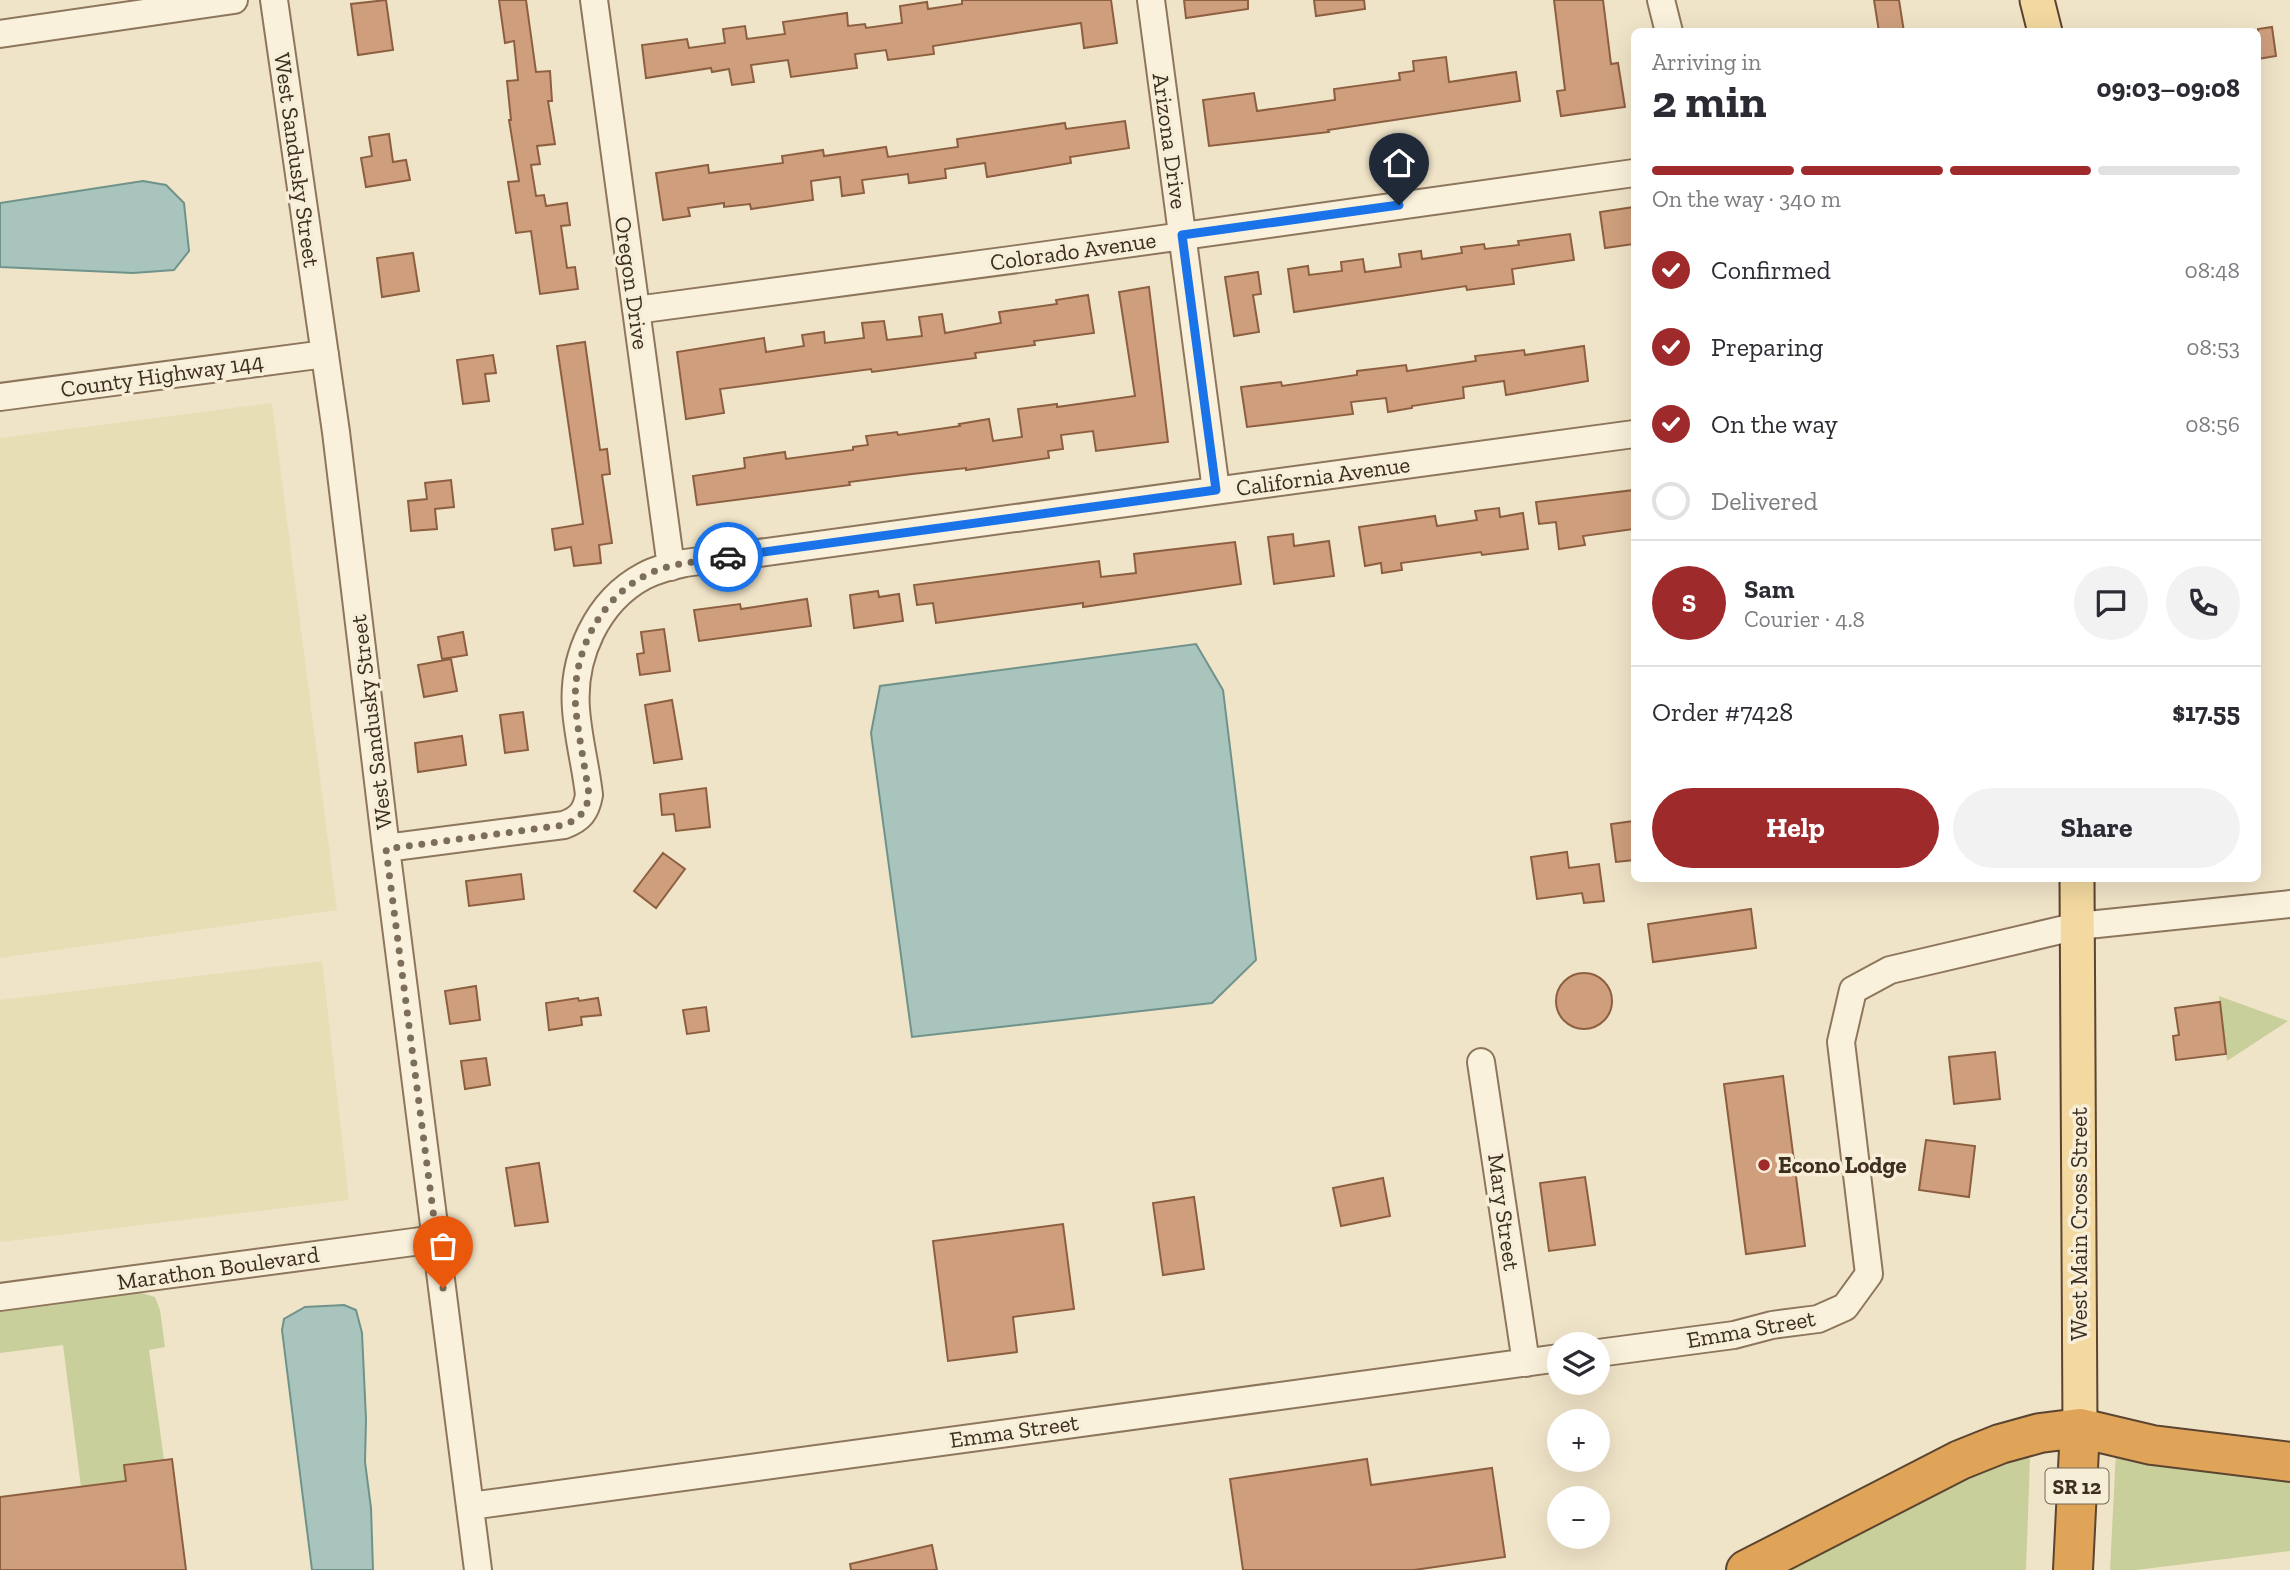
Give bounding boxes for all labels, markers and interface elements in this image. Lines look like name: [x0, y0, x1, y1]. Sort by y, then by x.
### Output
text: Arriving in: [1652, 48, 1761, 76]
street label: West Sandusky Street: [268, 51, 326, 269]
street label: Arizona Drive: [1147, 71, 1193, 211]
text: 09:03–09:08: [2096, 72, 2240, 104]
text: 2 min: [1652, 74, 1767, 129]
pin: [1369, 133, 1429, 205]
icon: home: [1380, 144, 1418, 182]
text: On the way · 340 m: [1652, 185, 1841, 213]
street label: Oregon Drive: [609, 215, 655, 351]
street label: Colorado Avenue: [988, 226, 1158, 276]
icon: check: [1652, 251, 1690, 289]
text: Confirmed: [1711, 254, 1831, 286]
text: 08:48: [2184, 256, 2240, 284]
icon: check: [1652, 328, 1690, 366]
text: Preparing: [1711, 331, 1823, 363]
text: 08:53: [2186, 333, 2240, 361]
street label: County Highway 144: [59, 347, 265, 403]
icon: check: [1652, 405, 1690, 443]
text: On the way: [1711, 408, 1838, 440]
text: 08:56: [2185, 410, 2240, 438]
street label: California Avenue: [1234, 450, 1412, 502]
text: Delivered: [1711, 485, 1818, 517]
courier: [693, 522, 763, 592]
icon: car: [709, 538, 747, 576]
button: chat: [2074, 566, 2148, 640]
button: phone: [2166, 566, 2240, 640]
text: Sam: [1744, 573, 1794, 605]
text: S: [1682, 587, 1696, 619]
text: Courier · 4.8: [1744, 605, 1865, 633]
street label: West Sandusky Street: [344, 613, 398, 831]
text: Order #7428: [1652, 696, 1793, 728]
text: $17.55: [2172, 696, 2240, 728]
button: Help: [1652, 788, 1939, 868]
button: Share: [1953, 788, 2240, 868]
street label: West Main Cross Street: [2065, 1107, 2093, 1341]
place label: Econo Lodge: [1778, 1151, 1907, 1179]
street label: Mary Street: [1482, 1152, 1526, 1273]
marker: Econo Lodge: [1756, 1157, 1772, 1173]
pin: [413, 1216, 473, 1288]
icon: bag: [424, 1227, 462, 1265]
street label: Marathon Boulevard: [115, 1240, 321, 1296]
street label: Emma Street: [1684, 1304, 1818, 1354]
map controls: [1547, 1332, 1610, 1549]
button: layers: [1547, 1332, 1610, 1395]
street label: Emma Street: [948, 1408, 1081, 1454]
button: +: [1547, 1409, 1610, 1472]
road number: SR 12: [2046, 1468, 2108, 1504]
button: −: [1547, 1486, 1610, 1549]

